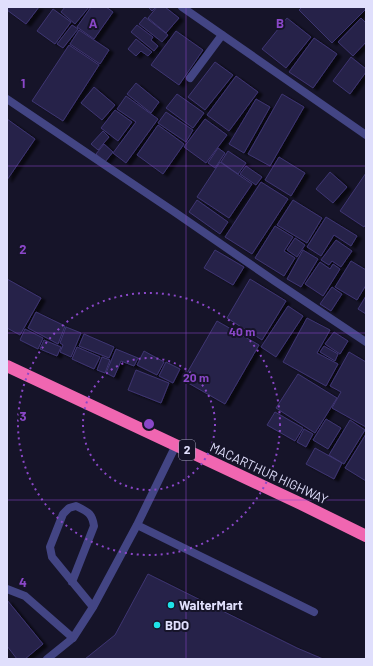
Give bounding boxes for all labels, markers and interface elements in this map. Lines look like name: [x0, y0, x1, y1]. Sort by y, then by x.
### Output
text: A: [89, 15, 98, 31]
text: B: [276, 15, 284, 31]
text: 1: [21, 75, 25, 91]
text: 2: [19, 241, 27, 257]
text: 40 m: [229, 324, 255, 338]
text: 20 m: [183, 370, 209, 384]
text: 3: [19, 408, 27, 424]
centre of rings: [142, 417, 156, 431]
street label: MACARTHUR HIGHWAY: [207, 439, 331, 507]
road number: 2: [179, 440, 195, 460]
text: 4: [19, 574, 27, 590]
place label: WalterMart: [179, 597, 243, 613]
marker: WalterMart: [166, 600, 176, 610]
place label: BDO: [165, 617, 189, 633]
marker: BDO: [152, 620, 162, 630]

